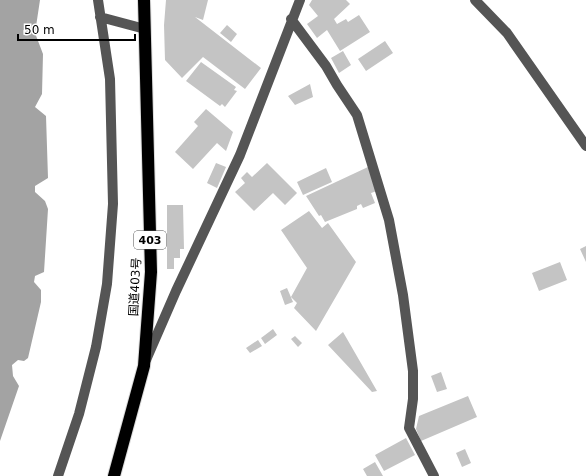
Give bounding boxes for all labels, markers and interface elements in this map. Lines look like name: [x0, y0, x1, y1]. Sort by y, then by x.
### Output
scale bar: [18, 16, 135, 42]
text: 50 m: [24, 23, 55, 37]
road number: 403: [134, 231, 166, 249]
street label: 国道403号: [126, 257, 144, 317]

